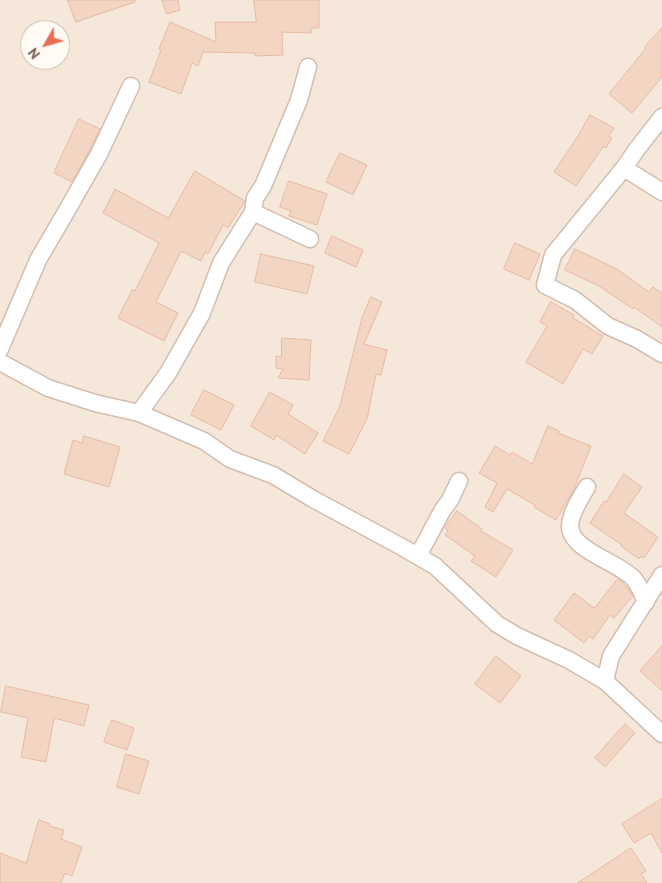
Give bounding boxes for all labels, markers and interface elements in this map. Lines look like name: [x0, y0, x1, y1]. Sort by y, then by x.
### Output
north arrow: [20, 20, 70, 70]
text: N: [24, 44, 44, 63]

